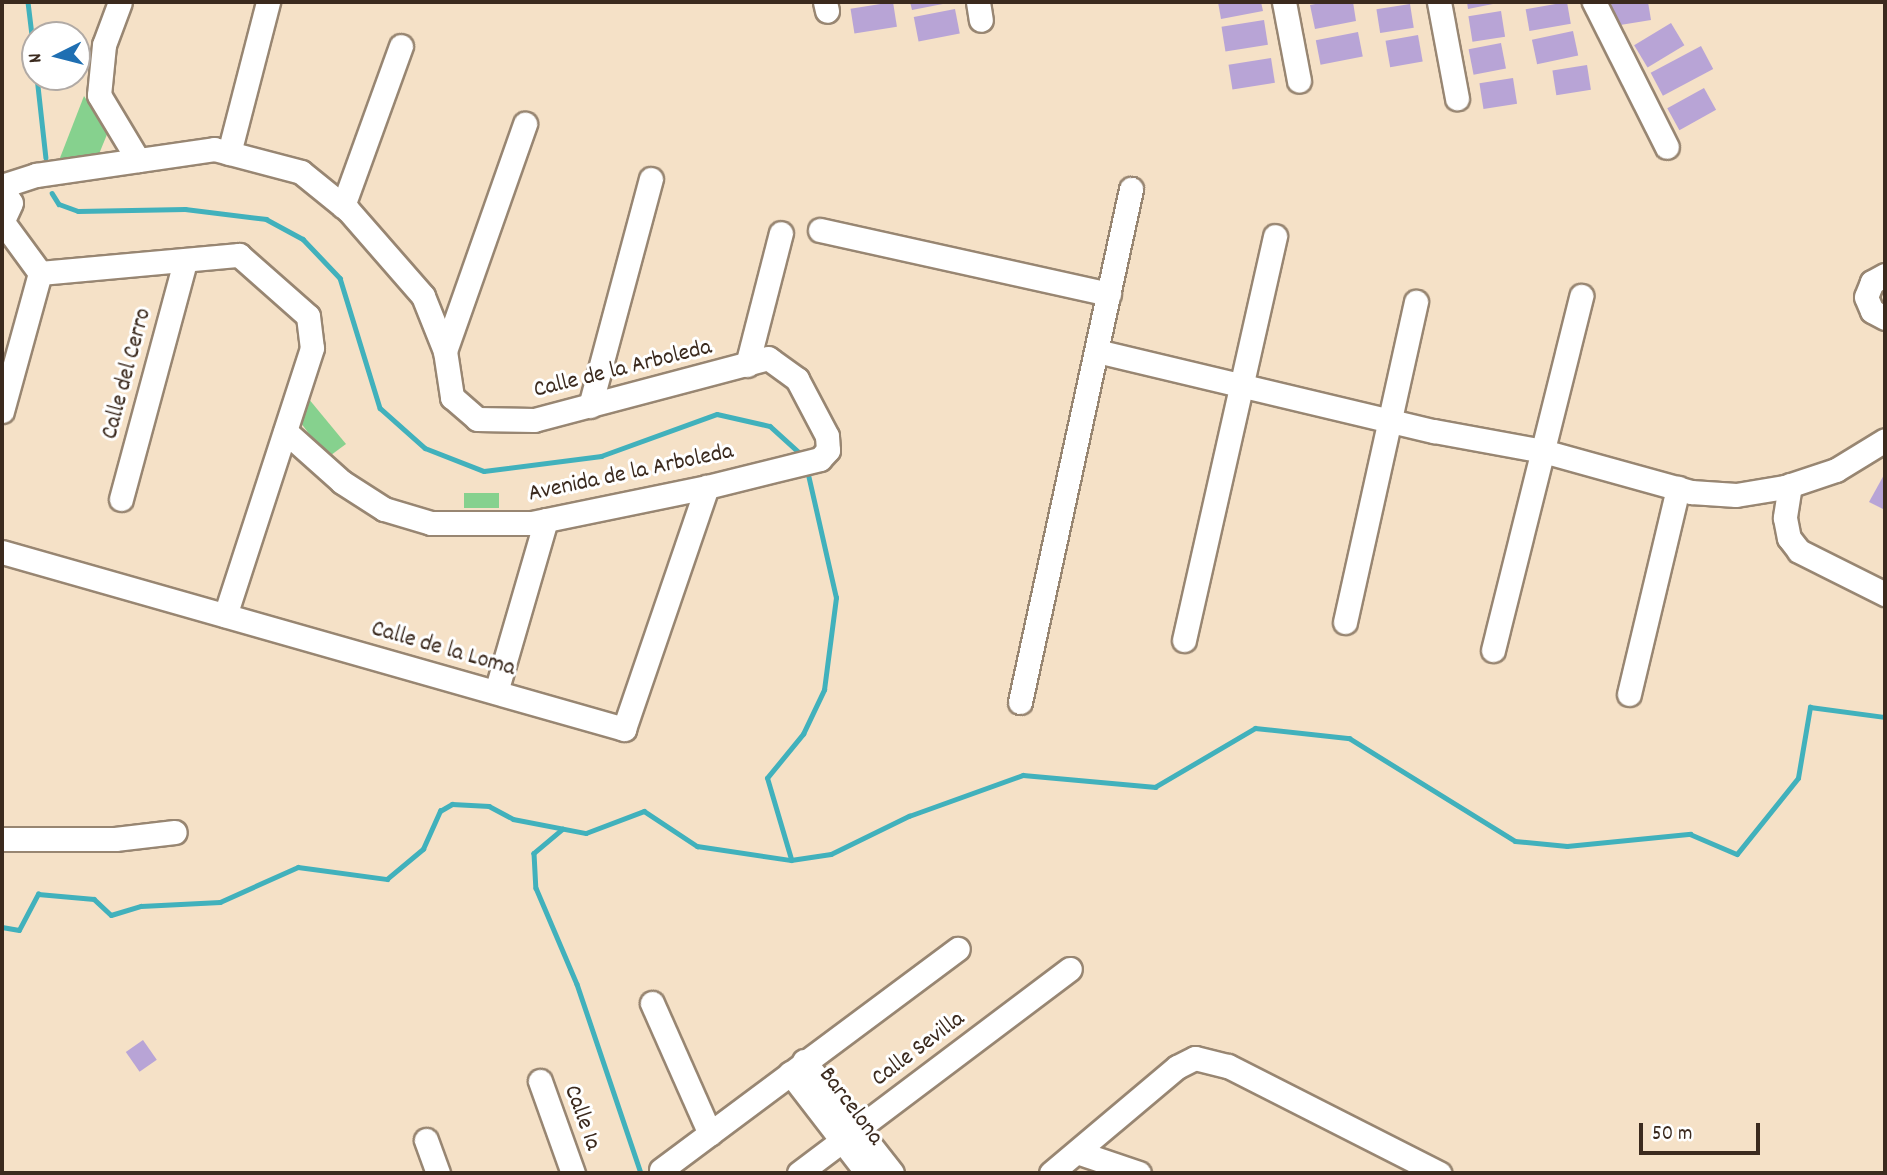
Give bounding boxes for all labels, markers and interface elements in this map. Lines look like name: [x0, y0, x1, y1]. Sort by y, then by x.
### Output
north arrow: [21, 21, 91, 91]
text: N: [23, 52, 51, 64]
street label: Calle del Cerro: [97, 305, 159, 443]
street label: Calle de la Arboleda: [531, 334, 715, 406]
street label: Avenida de la Arboleda: [526, 438, 736, 510]
street label: Calle de la Loma: [368, 616, 518, 684]
street label: Calle Sevilla: [867, 1006, 971, 1094]
street label: Barcelona: [811, 1062, 889, 1152]
street label: Calle 1a: [556, 1082, 606, 1154]
scale bar: [1642, 1108, 1763, 1152]
text: 50 m: [1652, 1120, 1692, 1150]

